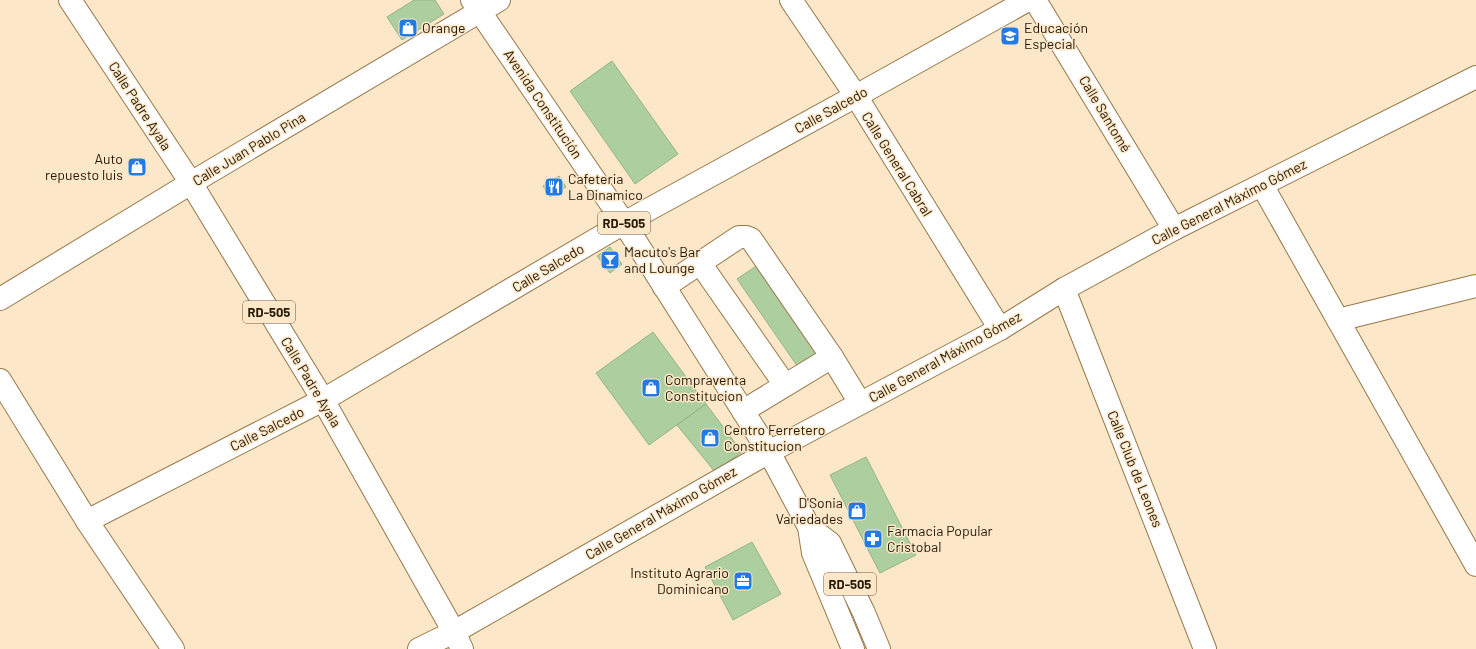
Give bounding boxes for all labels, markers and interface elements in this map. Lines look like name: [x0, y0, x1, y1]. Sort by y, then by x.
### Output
shop icon: Orange: [397, 17, 419, 39]
place label: Orange: [422, 19, 465, 36]
place label: Educación Especial: [1024, 19, 1088, 52]
school or university icon: Educación Especial: [999, 25, 1021, 47]
street label: Avenida Constitución: [501, 46, 586, 162]
street label: Calle Padre Ayala: [105, 58, 175, 153]
street label: Calle Santomé: [1076, 72, 1135, 155]
street label: Calle Salcedo: [791, 83, 870, 137]
street label: Calle Juan Pablo Pina: [189, 108, 308, 189]
street label: Calle General Cabral: [858, 108, 936, 219]
place label: Auto repuesto luis: [45, 150, 123, 183]
street label: Calle General Máximo Gómez: [1148, 155, 1309, 248]
shop icon: Auto repuesto luis: [126, 156, 148, 178]
place label: Cafeteria La Dinamico: [568, 170, 643, 203]
restaurant icon: Cafeteria La Dinamico: [543, 176, 565, 198]
road number: RD-505: [598, 212, 650, 234]
street label: Calle Salcedo: [509, 239, 587, 296]
place label: Macuto's Bar and Lounge: [624, 243, 700, 276]
bar icon: Macuto's Bar and Lounge: [599, 249, 621, 271]
road number: RD-505: [243, 301, 295, 323]
street label: Calle General Máximo Gómez: [865, 307, 1024, 406]
street label: Calle Padre Ayala: [278, 333, 345, 430]
place label: Compraventa Constitucion: [665, 371, 746, 404]
shop icon: Compraventa Constitucion: [640, 377, 662, 399]
street label: Calle Salcedo: [227, 403, 307, 454]
street label: Calle Club de Leones: [1104, 408, 1167, 530]
place label: Centro Ferretero Constitucion: [724, 421, 825, 454]
shop icon: Centro Ferretero Constitucion: [699, 427, 721, 449]
street label: Calle General Máximo Gómez: [582, 462, 739, 563]
place label: D'Sonia Variedades: [776, 494, 843, 527]
shop icon: D'Sonia Variedades: [846, 500, 868, 522]
place label: Farmacia Popular Cristobal: [887, 522, 993, 555]
pharmacy icon: Farmacia Popular Cristobal: [862, 528, 884, 550]
place label: Instituto Agrario Dominicano: [630, 564, 729, 597]
office icon: Instituto Agrario Dominicano: [732, 570, 754, 592]
road number: RD-505: [824, 573, 876, 595]

